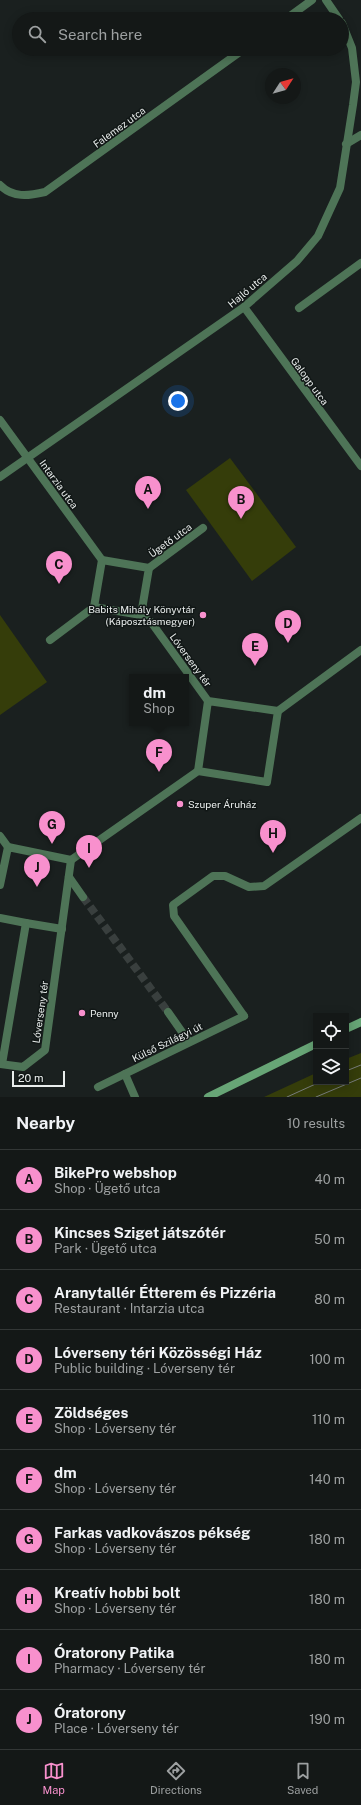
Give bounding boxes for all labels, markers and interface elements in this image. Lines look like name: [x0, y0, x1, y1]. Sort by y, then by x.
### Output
search box: [12, 12, 349, 56]
icon: search: [26, 23, 48, 45]
text: Search here: [58, 26, 142, 43]
north arrow: [265, 68, 301, 104]
street label: Falemez utca: [91, 104, 147, 150]
street label: Hajló utca: [225, 270, 269, 310]
street label: Galopp utca: [289, 355, 331, 407]
your location: [168, 391, 188, 411]
street label: Intarzia utca: [37, 457, 81, 511]
pin: A: [135, 476, 161, 509]
pin: B: [228, 486, 254, 519]
street label: Ügető utca: [146, 520, 194, 560]
pin: C: [46, 551, 72, 584]
place label: Babits Mihály Könyvtár (Káposztásmegyer): [88, 603, 195, 627]
marker: Babits Mihály Könyvtár (Káposztásmegyer): [198, 610, 208, 620]
pin: D: [275, 610, 301, 643]
street label: Lóverseny tér: [168, 631, 214, 689]
pin: E: [242, 633, 268, 666]
popup: [129, 674, 189, 726]
text: dm: [143, 684, 166, 701]
text: Shop: [143, 701, 175, 716]
pin: F: [146, 739, 172, 772]
place label: Szuper Áruház: [188, 798, 256, 810]
marker: Szuper Áruház: [175, 799, 185, 809]
pin: G: [39, 811, 65, 844]
pin: H: [260, 820, 286, 853]
pin: I: [76, 835, 102, 868]
pin: J: [24, 854, 50, 887]
street label: Lóverseny tér: [30, 980, 50, 1044]
place label: Penny: [90, 1007, 119, 1019]
marker: Penny: [77, 1008, 87, 1018]
map controls: [313, 1013, 349, 1085]
button: locate: [313, 1013, 349, 1049]
street label: Külső Szilágyi út: [130, 1020, 204, 1064]
button: layers: [313, 1049, 349, 1085]
scale bar: [12, 1069, 65, 1088]
text: 20 m: [18, 1072, 43, 1084]
text: Nearby: [16, 1113, 75, 1133]
text: 10 results: [287, 1116, 345, 1131]
text: BikePro webshop: [54, 1164, 177, 1181]
text: A: [24, 1172, 34, 1187]
text: 40 m: [314, 1172, 345, 1187]
text: Shop · Ügető utca: [54, 1181, 160, 1196]
text: Kincses Sziget játszótér: [54, 1224, 226, 1241]
text: B: [25, 1232, 33, 1247]
text: 50 m: [314, 1232, 345, 1247]
text: Park · Ügető utca: [54, 1241, 157, 1256]
text: Aranytallér Étterem és Pizzéria: [54, 1284, 276, 1301]
text: C: [24, 1292, 34, 1307]
text: 80 m: [314, 1292, 345, 1307]
text: Restaurant · Intarzia utca: [54, 1301, 204, 1316]
text: Lóverseny téri Közösségi Ház: [54, 1344, 262, 1361]
text: D: [24, 1352, 34, 1367]
text: 100 m: [309, 1352, 345, 1367]
text: Public building · Lóverseny tér: [54, 1361, 235, 1376]
text: Zöldséges: [54, 1404, 128, 1421]
text: E: [25, 1412, 33, 1427]
text: 110 m: [312, 1412, 345, 1427]
text: Shop · Lóverseny tér: [54, 1421, 176, 1436]
text: dm: [54, 1464, 77, 1481]
text: F: [25, 1472, 33, 1487]
text: 140 m: [309, 1472, 345, 1487]
text: Shop · Lóverseny tér: [54, 1481, 176, 1496]
text: Farkas vadkovászos pékség: [54, 1524, 251, 1541]
text: G: [24, 1532, 34, 1547]
text: 180 m: [309, 1532, 345, 1547]
text: Shop · Lóverseny tér: [54, 1541, 176, 1556]
text: Kreatív hobbi bolt: [54, 1584, 181, 1601]
text: H: [24, 1592, 34, 1607]
text: 180 m: [309, 1592, 345, 1607]
text: Shop · Lóverseny tér: [54, 1601, 176, 1616]
text: Óratorony Patika: [54, 1644, 174, 1661]
text: I: [27, 1652, 31, 1667]
text: 180 m: [309, 1652, 345, 1667]
text: Pharmacy · Lóverseny tér: [54, 1661, 205, 1676]
text: Óratorony: [54, 1704, 126, 1721]
text: J: [26, 1712, 32, 1727]
text: 190 m: [309, 1712, 345, 1727]
text: Place · Lóverseny tér: [54, 1721, 179, 1736]
tab: Map: [43, 1760, 65, 1796]
tab: Directions: [150, 1760, 202, 1796]
tab: Saved: [287, 1760, 318, 1796]

